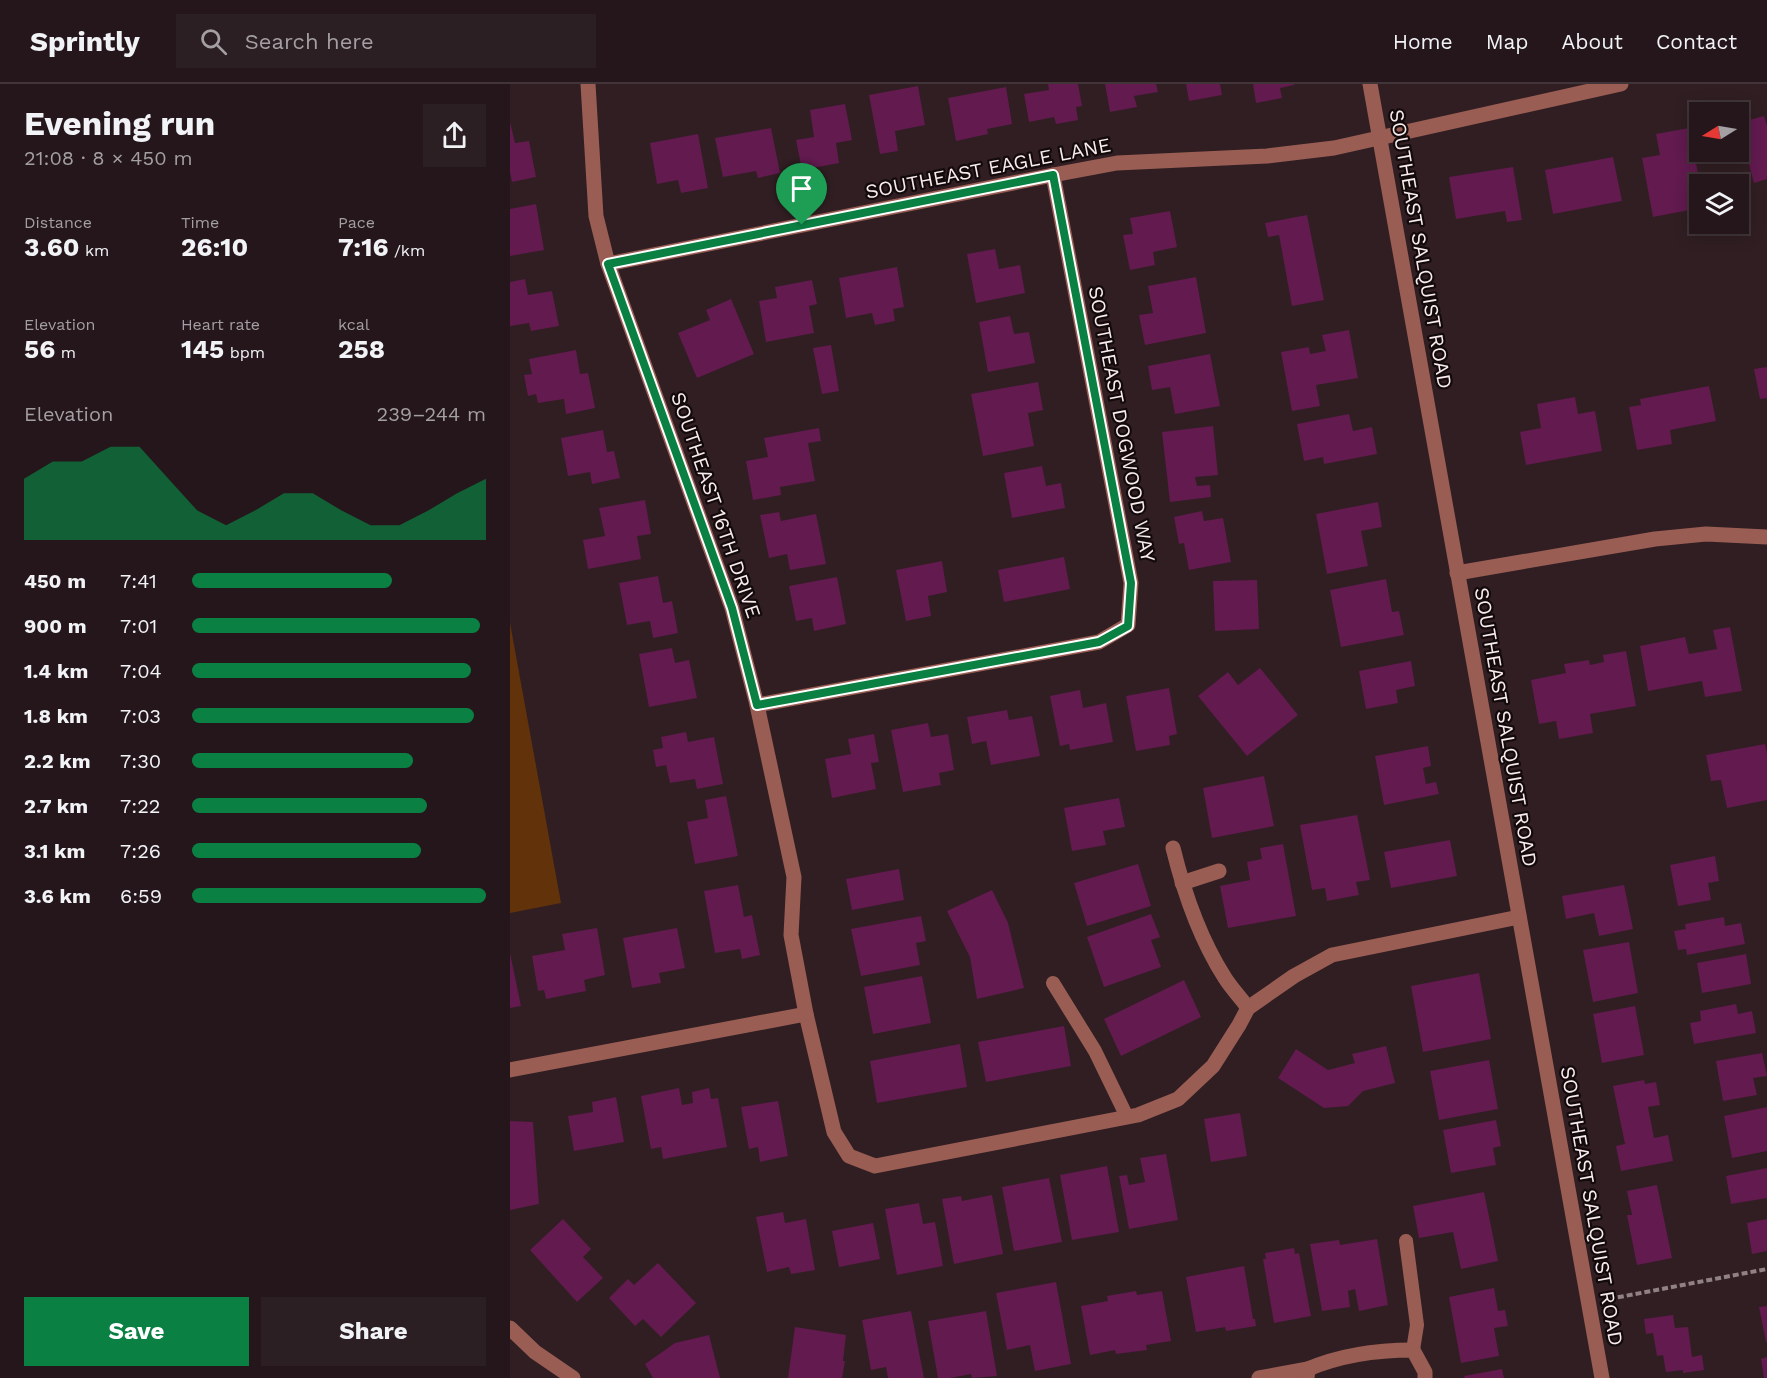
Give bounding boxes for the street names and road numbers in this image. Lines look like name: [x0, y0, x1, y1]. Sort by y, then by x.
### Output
street label: SOUTHEAST SALQUIST ROAD: [1385, 107, 1457, 391]
street label: SOUTHEAST EAGLE LANE: [863, 132, 1113, 204]
street label: SOUTHEAST DOGWOOD WAY: [1083, 284, 1161, 564]
street label: SOUTHEAST 16TH DRIVE: [666, 389, 766, 621]
street label: SOUTHEAST SALQUIST ROAD: [1470, 585, 1542, 869]
street label: SOUTHEAST SALQUIST ROAD: [1556, 1064, 1628, 1348]

